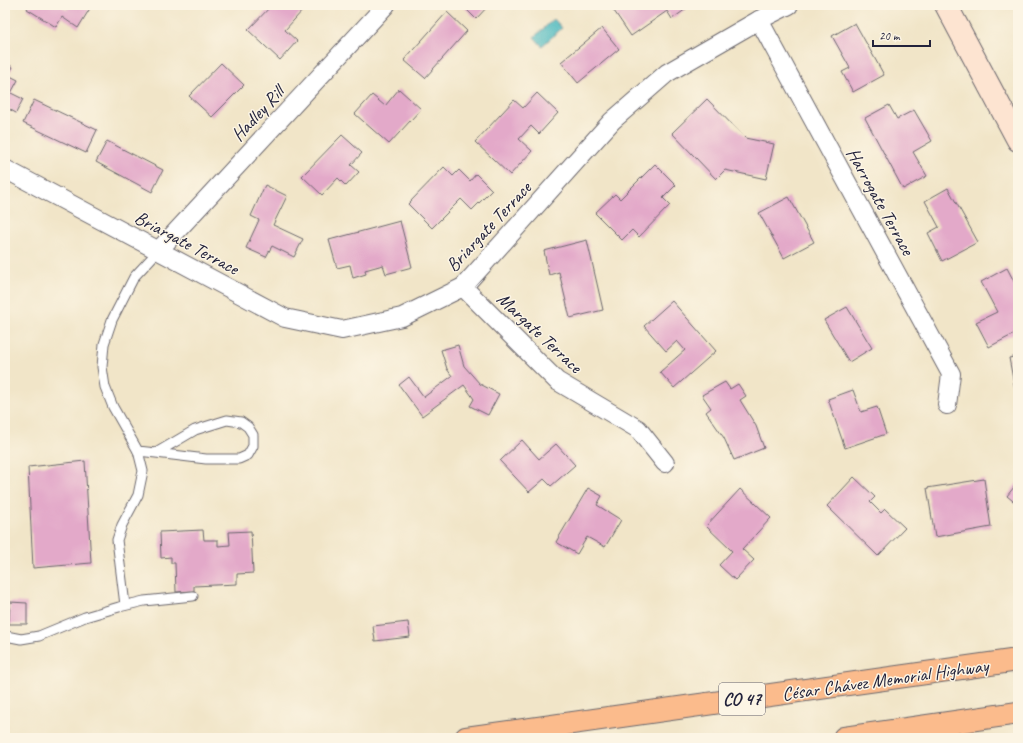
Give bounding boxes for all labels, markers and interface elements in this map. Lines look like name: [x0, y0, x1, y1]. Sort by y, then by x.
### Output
scale bar: [873, 22, 930, 48]
text: 20 m: [879, 28, 901, 44]
street label: Hadley Rill: [226, 78, 292, 146]
street label: Harrogate Terrace: [841, 144, 920, 261]
street label: Briargate Terrace: [441, 175, 538, 277]
street label: Briargate Terrace: [130, 205, 244, 281]
street label: Margate Terrace: [492, 287, 588, 380]
street label: César Chávez Memorial Highway: [781, 653, 991, 706]
road number: CO 47: [719, 683, 765, 715]

